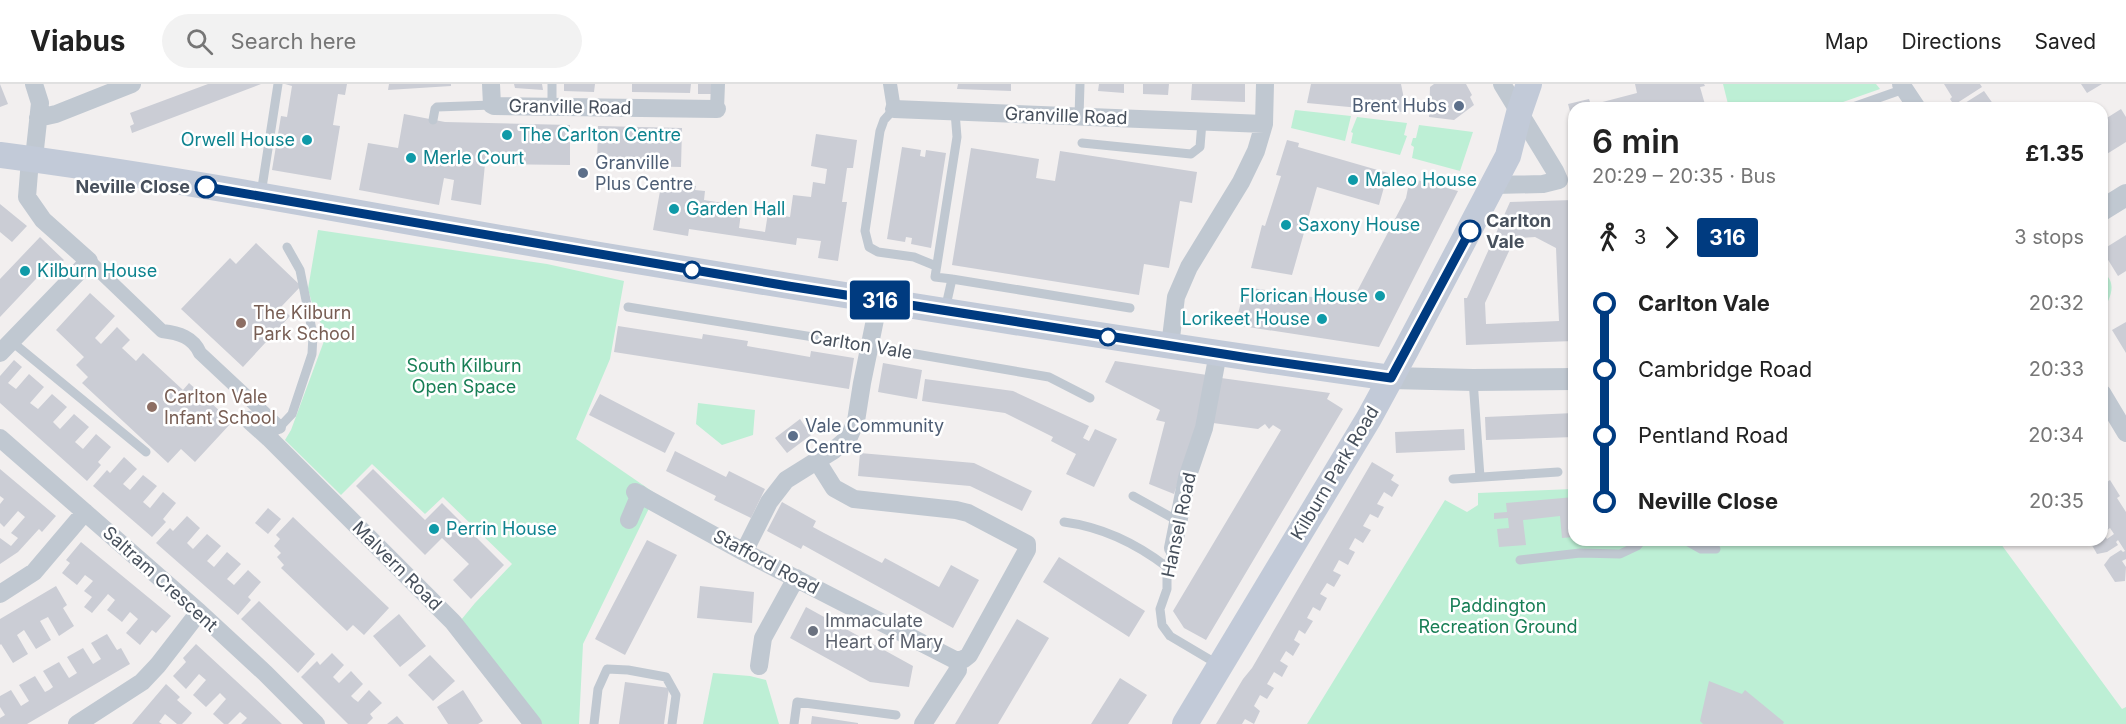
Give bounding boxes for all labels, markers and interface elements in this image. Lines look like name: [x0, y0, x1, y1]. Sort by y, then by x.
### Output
search box: [162, 14, 582, 68]
text: Viabus: [30, 24, 126, 58]
icon: search: [183, 25, 216, 58]
text: Search here: [231, 28, 356, 54]
text: Map: [1825, 29, 1868, 54]
text: Directions: [1901, 29, 2002, 54]
text: Saved: [2035, 29, 2096, 54]
street label: Granville Road: [508, 95, 632, 118]
place label: Brent Hubs: [1352, 95, 1447, 116]
marker: Brent Hubs: [1452, 99, 1466, 113]
street label: Granville Road: [1004, 103, 1128, 128]
text: 6 min: [1592, 121, 1680, 161]
place label: The Carlton Centre: [519, 124, 681, 145]
marker: The Carlton Centre: [500, 128, 514, 142]
place label: Orwell House: [181, 129, 295, 150]
marker: Orwell House: [300, 133, 314, 147]
text: £1.35: [2025, 140, 2084, 166]
place label: Merle Court: [423, 147, 524, 168]
marker: Merle Court: [404, 151, 418, 165]
place label: Granville Plus Centre: [595, 152, 693, 194]
text: 20:29 – 20:35 · Bus: [1592, 164, 1776, 188]
marker: Granville Plus Centre: [576, 166, 590, 180]
place label: Maleo House: [1365, 169, 1477, 190]
marker: Maleo House: [1346, 173, 1360, 187]
place label: Neville Close: [75, 176, 190, 197]
marker: Neville Close: [195, 176, 217, 198]
place label: Garden Hall: [686, 198, 785, 219]
marker: Garden Hall: [667, 202, 681, 216]
place label: Carlton Vale: [1486, 210, 1551, 252]
place label: Saxony House: [1298, 214, 1420, 235]
marker: Saxony House: [1279, 218, 1293, 232]
marker: Carlton Vale: [1459, 220, 1481, 242]
icon: walk: [1592, 221, 1625, 254]
icon: forward: [1655, 221, 1688, 254]
text: 3: [1634, 225, 1646, 249]
text: 316: [1709, 225, 1746, 250]
text: 3 stops: [2014, 225, 2084, 249]
place label: Kilburn House: [37, 260, 157, 281]
unlabelled marker: [683, 261, 701, 279]
marker: Kilburn House: [18, 264, 32, 278]
line badge: 316: [846, 280, 914, 320]
place label: Florican House: [1240, 285, 1368, 306]
text: 316: [862, 288, 898, 313]
marker: Florican House: [1373, 289, 1387, 303]
text: Carlton Vale: [1638, 290, 1770, 316]
text: 20:32: [2029, 291, 2084, 315]
place label: The Kilburn Park School: [253, 302, 355, 344]
place label: Lorikeet House: [1181, 308, 1310, 329]
marker: Lorikeet House: [1315, 312, 1329, 326]
marker: The Kilburn Park School: [234, 316, 248, 330]
street label: Carlton Vale: [808, 326, 914, 363]
unlabelled marker: [1099, 328, 1117, 346]
park label: South Kilburn Open Space: [406, 355, 522, 397]
text: Cambridge Road: [1638, 356, 1812, 382]
text: 20:33: [2029, 357, 2084, 381]
place label: Carlton Vale Infant School: [164, 386, 276, 428]
marker: Carlton Vale Infant School: [145, 400, 159, 414]
street label: Kilburn Park Road: [1286, 402, 1383, 544]
place label: Vale Community Centre: [805, 415, 944, 457]
text: Pentland Road: [1638, 422, 1788, 448]
text: 20:34: [2028, 423, 2084, 447]
marker: Vale Community Centre: [786, 429, 800, 443]
street label: Hansel Road: [1157, 470, 1200, 579]
text: Neville Close: [1638, 488, 1778, 514]
text: 20:35: [2029, 489, 2084, 513]
street label: Malvern Road: [348, 517, 446, 615]
place label: Perrin House: [446, 518, 557, 539]
street label: Saltram Crescent: [99, 522, 222, 636]
marker: Perrin House: [427, 522, 441, 536]
street label: Stafford Road: [710, 525, 823, 598]
park label: Paddington Recreation Ground: [1418, 595, 1578, 637]
place label: Immaculate Heart of Mary: [825, 610, 943, 652]
marker: Immaculate Heart of Mary: [806, 624, 820, 638]

